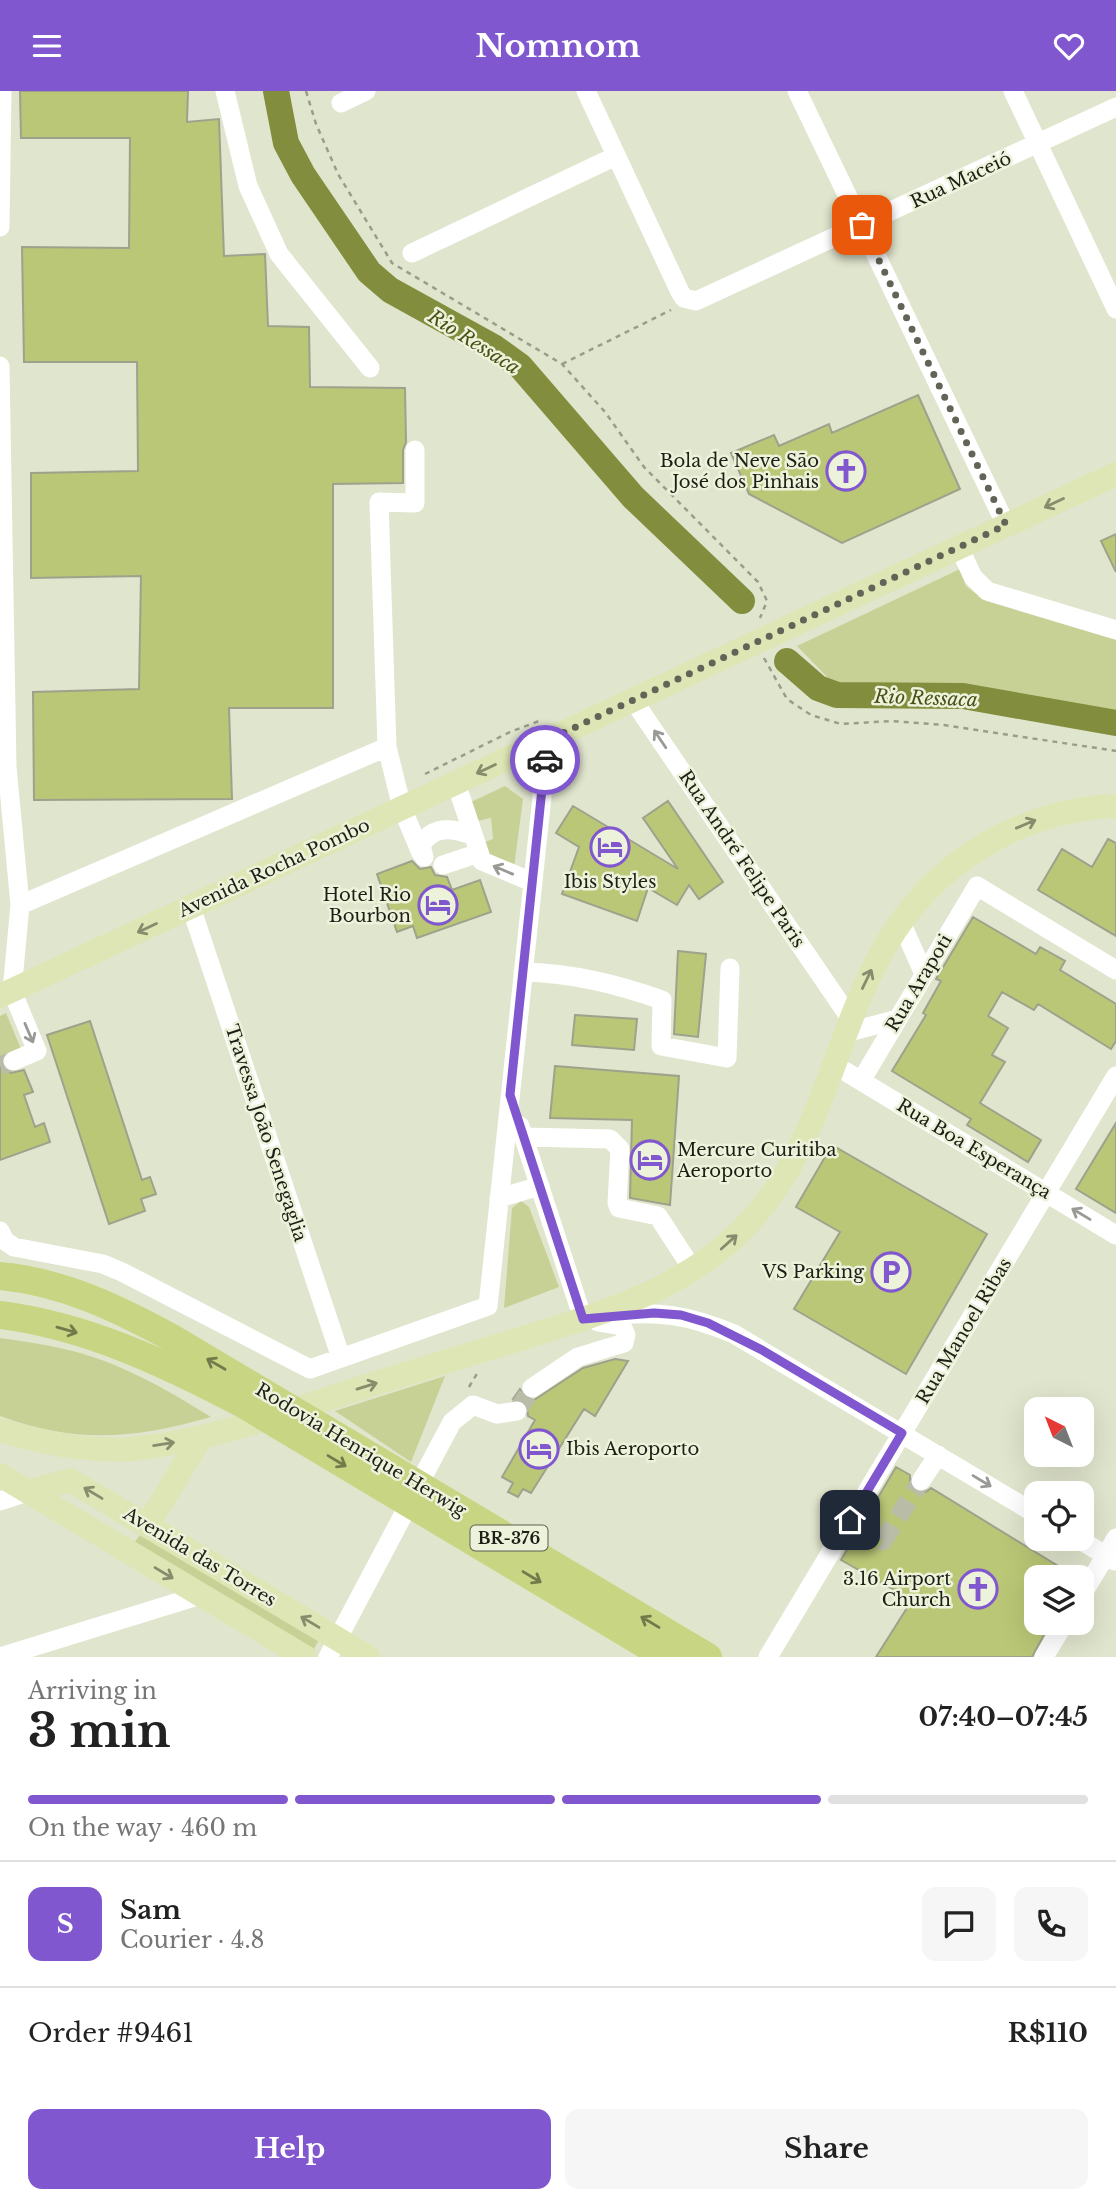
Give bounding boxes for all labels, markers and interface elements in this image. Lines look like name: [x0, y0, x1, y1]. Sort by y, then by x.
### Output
text: Nomnom: [475, 26, 641, 66]
icon: menu: [28, 27, 66, 65]
icon: heart: [1050, 27, 1088, 65]
street label: Rua Maceió: [907, 147, 1015, 213]
pin: [832, 195, 892, 255]
icon: bag: [843, 206, 881, 244]
water label: Rio Ressaca: [423, 304, 524, 379]
place label: Bola de Neve São José dos Pinhais: [660, 450, 819, 493]
church icon: Bola de Neve São José dos Pinhais: [825, 450, 867, 492]
one-way arrow: [1044, 496, 1065, 510]
water label: Rio Ressaca: [873, 685, 978, 711]
courier: [510, 725, 580, 795]
one-way arrow: [653, 730, 667, 749]
icon: car: [526, 741, 564, 779]
one-way arrow: [476, 763, 497, 776]
street label: Rua André Felipe Paris: [674, 766, 810, 952]
street label: Avenida Rocha Pombo: [174, 814, 373, 922]
one-way arrow: [1014, 817, 1036, 830]
hotel icon: Ibis Styles: [589, 826, 631, 868]
one-way arrow: [493, 863, 514, 876]
place label: Ibis Styles: [564, 871, 656, 893]
place label: Hotel Rio Bourbon: [323, 884, 411, 927]
hotel icon: Hotel Rio Bourbon: [417, 884, 459, 926]
one-way arrow: [137, 922, 158, 935]
street label: Rua Arapoti: [881, 930, 957, 1036]
one-way arrow: [861, 969, 875, 990]
one-way arrow: [24, 1022, 37, 1043]
street label: Travessa João Senegaglia: [220, 1022, 312, 1244]
street label: Rua Boa Esperança: [893, 1094, 1055, 1204]
hotel icon: Mercure Curitiba Aeroporto: [629, 1139, 671, 1181]
place label: Mercure Curitiba Aeroporto: [676, 1139, 836, 1182]
one-way arrow: [1072, 1206, 1092, 1220]
one-way arrow: [720, 1234, 738, 1250]
parking icon: VS Parking: [870, 1251, 912, 1293]
street label: Rua Manoel Ribas: [912, 1254, 1016, 1408]
place label: VS Parking: [761, 1261, 864, 1283]
one-way arrow: [55, 1324, 77, 1337]
one-way arrow: [207, 1357, 227, 1371]
street label: Rodovia Henrique Herwig: [252, 1378, 470, 1522]
one-way arrow: [355, 1379, 377, 1392]
north arrow: [1024, 1397, 1094, 1467]
map controls: [1024, 1397, 1094, 1635]
hotel icon: Ibis Aeroporto: [518, 1428, 560, 1470]
one-way arrow: [152, 1437, 175, 1450]
place label: Ibis Aeroporto: [566, 1438, 699, 1460]
one-way arrow: [326, 1454, 346, 1468]
one-way arrow: [971, 1474, 991, 1488]
button: locate: [1024, 1481, 1094, 1551]
one-way arrow: [84, 1486, 104, 1500]
pin: [820, 1490, 880, 1550]
icon: home: [831, 1501, 869, 1539]
street label: Avenida das Torres: [119, 1502, 280, 1611]
road number: BR-376: [470, 1525, 548, 1551]
button: layers: [1024, 1565, 1094, 1635]
one-way arrow: [153, 1566, 173, 1580]
place label: 3.16 Airport Church: [843, 1568, 951, 1611]
church icon: 3.16 Airport Church: [957, 1568, 999, 1610]
one-way arrow: [522, 1570, 542, 1584]
one-way arrow: [300, 1615, 320, 1629]
one-way arrow: [640, 1615, 660, 1629]
text: Arriving in: [28, 1677, 157, 1705]
text: 07:40–07:45: [919, 1701, 1088, 1733]
text: 3 min: [28, 1702, 170, 1759]
text: On the way · 460 m: [28, 1814, 257, 1842]
button: chat: [922, 1887, 996, 1961]
button: phone: [1014, 1887, 1088, 1961]
text: Sam: [120, 1894, 181, 1926]
text: S: [56, 1908, 74, 1940]
text: Courier · 4.8: [120, 1926, 265, 1954]
text: Order #9461: [28, 2017, 194, 2049]
text: R$110: [1008, 2017, 1088, 2049]
button: Help: [28, 2109, 551, 2189]
button: Share: [565, 2109, 1088, 2189]

